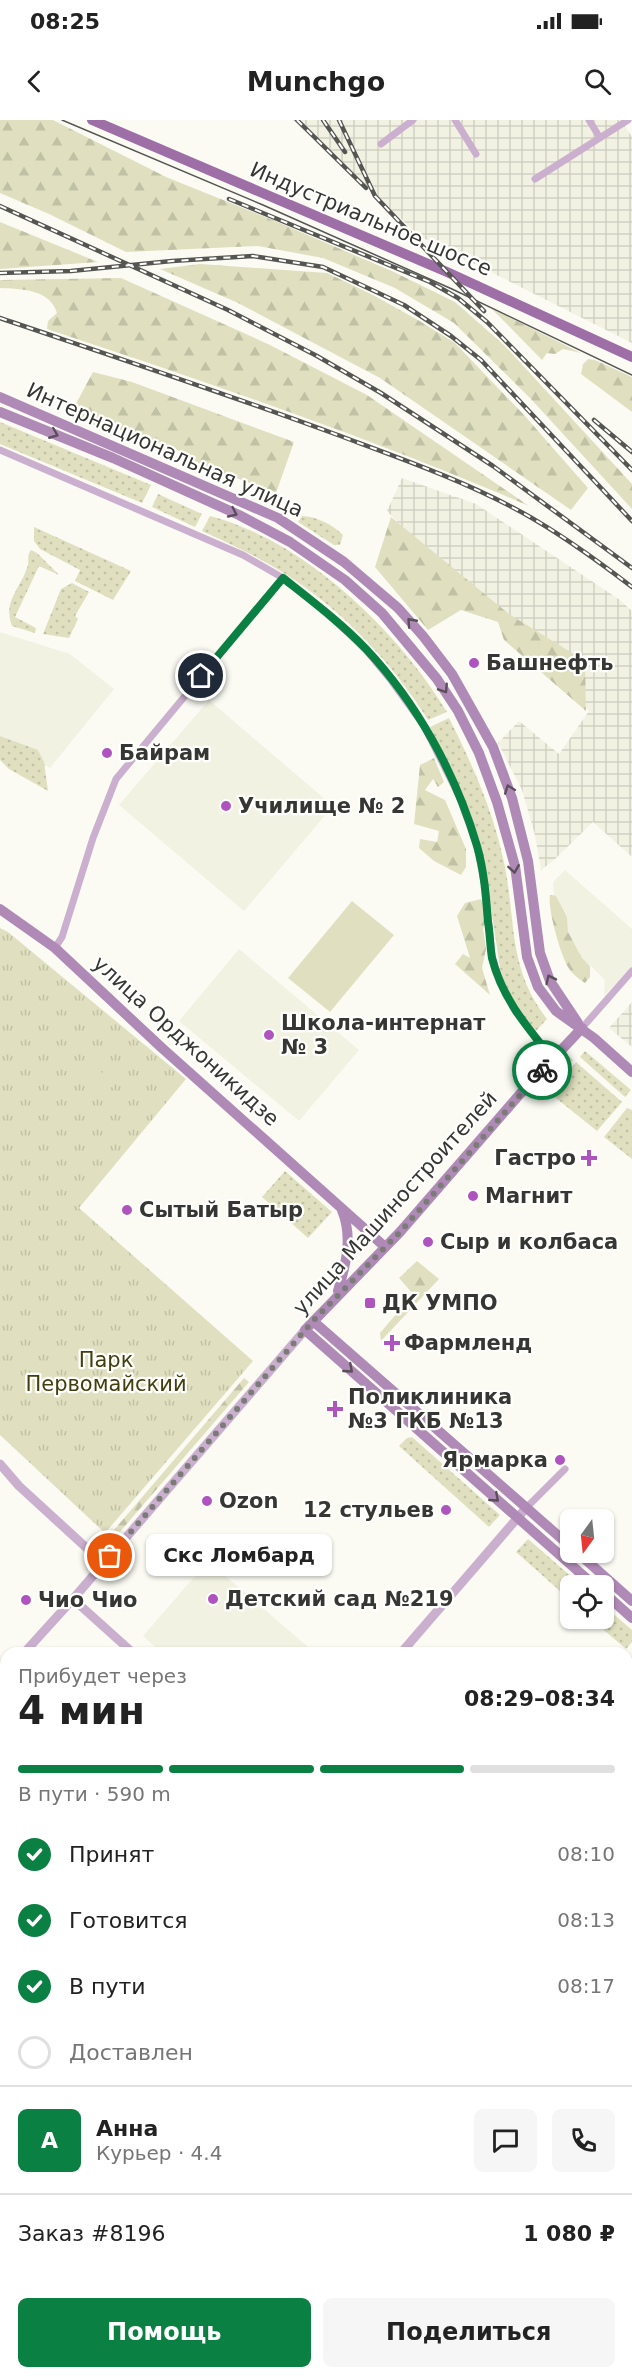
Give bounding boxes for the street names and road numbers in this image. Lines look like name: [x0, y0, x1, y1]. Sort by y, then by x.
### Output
street label: Индустриальное шоссе: [247, 157, 495, 281]
street label: Интернациональная улица: [23, 378, 307, 522]
street label: улица Орджоникидзе: [88, 951, 284, 1131]
street label: улица Машиностроителей: [288, 1086, 502, 1320]

